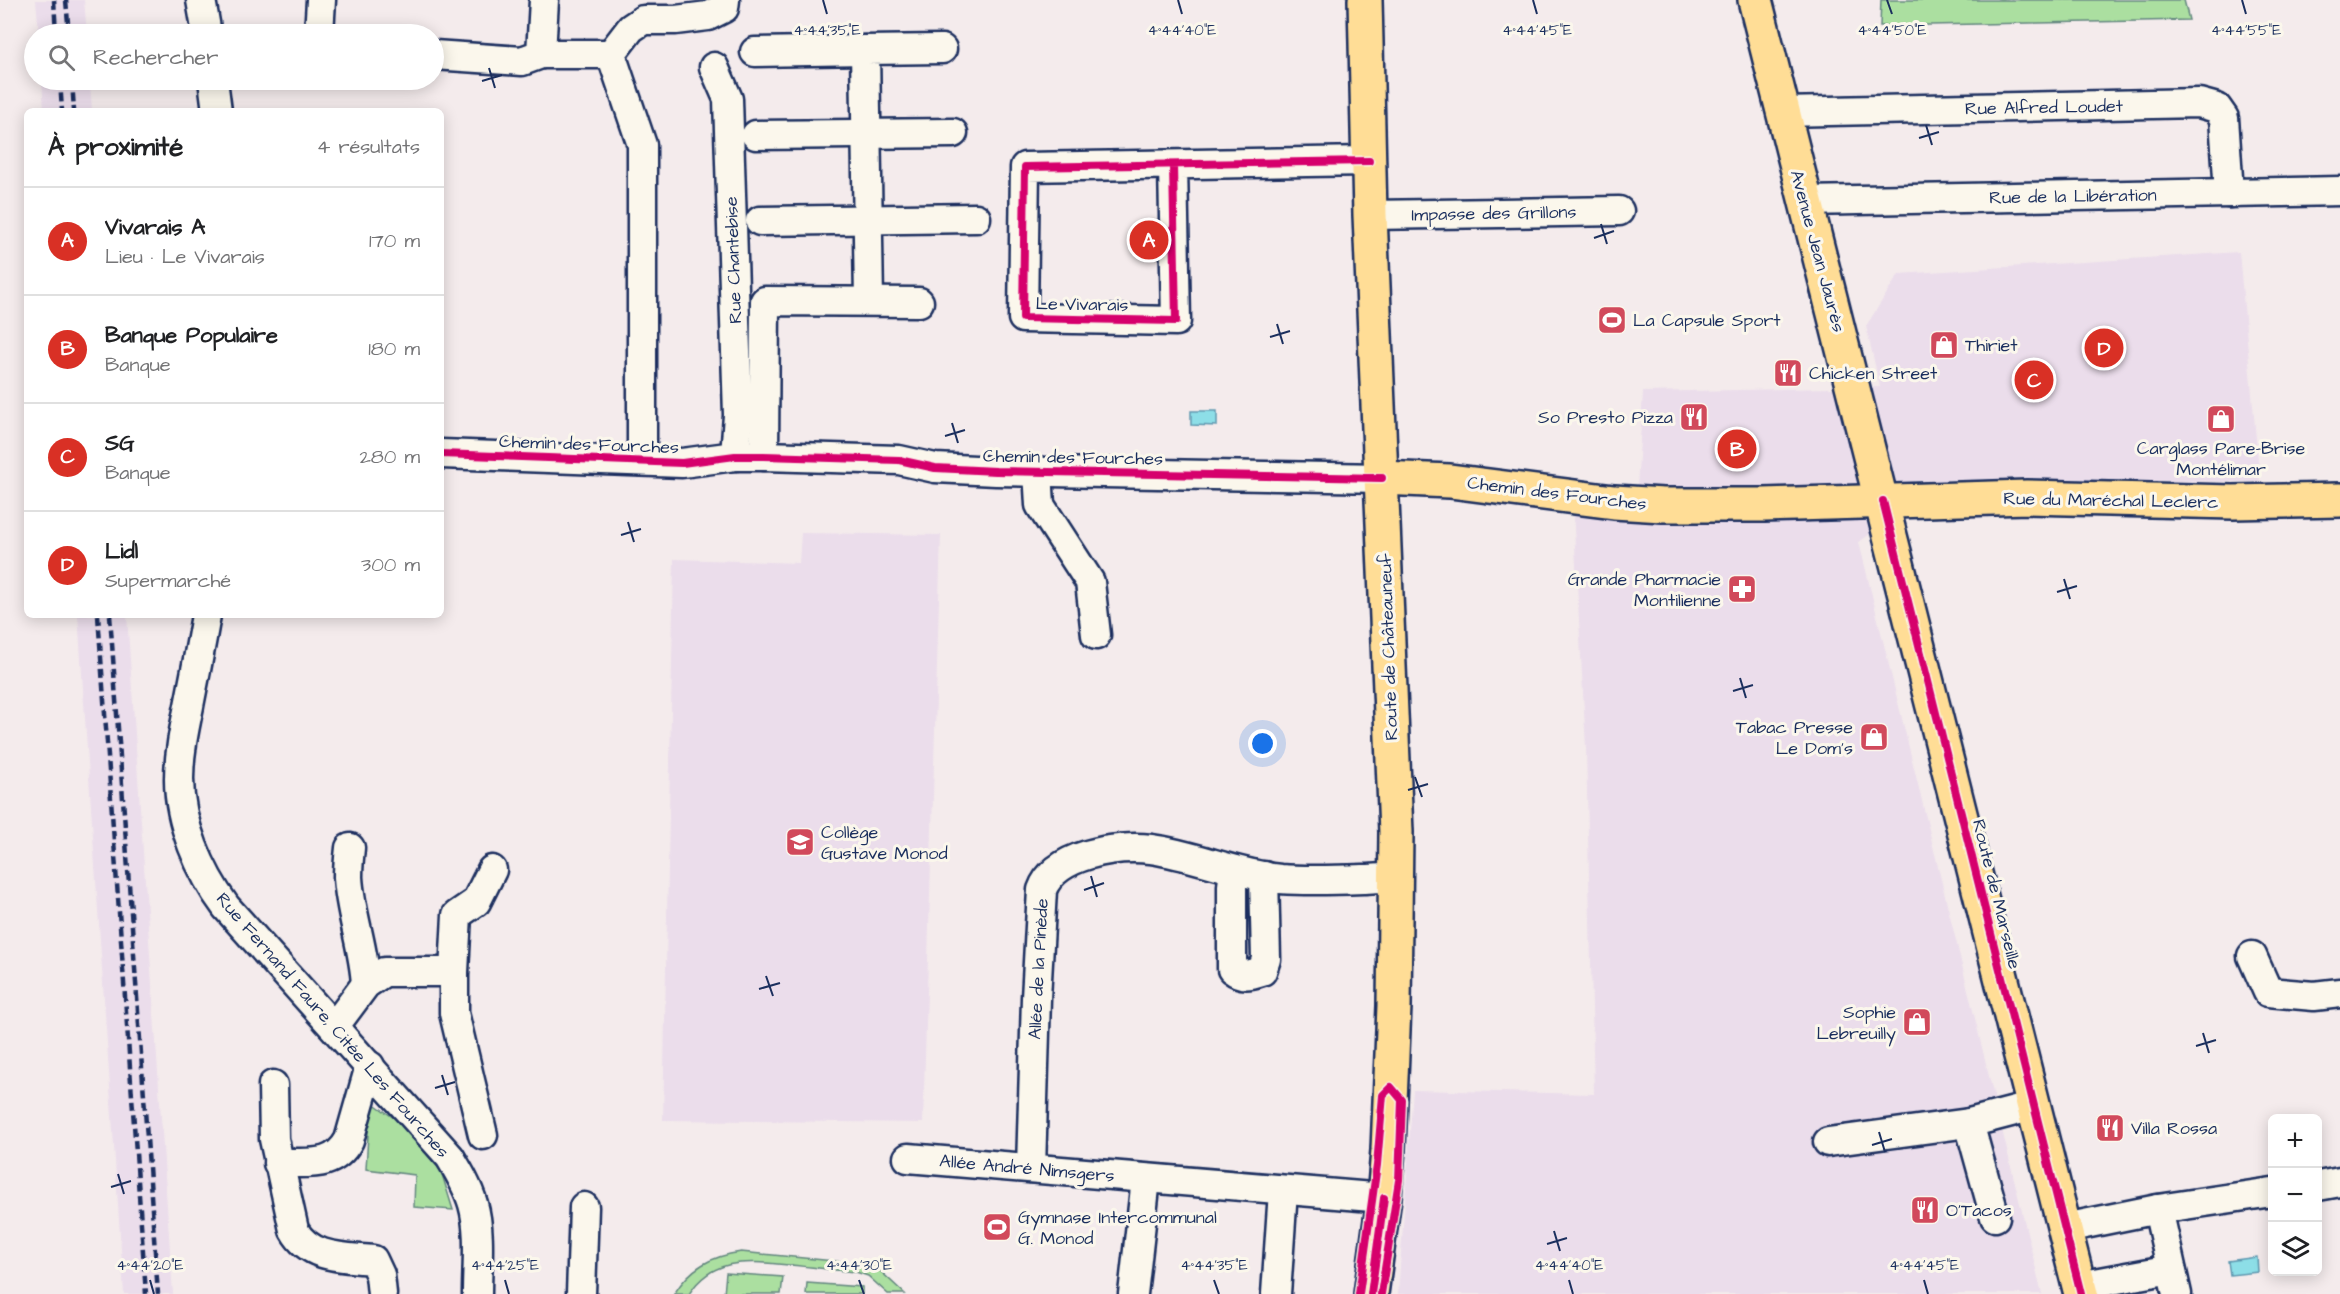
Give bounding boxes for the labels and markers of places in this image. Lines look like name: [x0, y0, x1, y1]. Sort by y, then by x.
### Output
pin: A: [1130, 218, 1168, 262]
sports icon: La Capsule Sport: [1596, 304, 1628, 336]
place label: La Capsule Sport: [1633, 308, 1781, 333]
pin: D: [2084, 326, 2124, 370]
shop icon: Thiriet: [1928, 329, 1960, 361]
place label: Thiriet: [1965, 333, 2018, 358]
restaurant icon: Chicken Street: [1772, 357, 1804, 389]
pin: C: [2014, 358, 2054, 403]
place label: Chicken Street: [1809, 361, 1938, 386]
restaurant icon: So Presto Pizza: [1678, 401, 1710, 433]
shop icon: Carglass Pare-Brise Montélimar: [2205, 403, 2237, 435]
place label: So Presto Pizza: [1538, 405, 1673, 430]
pin: B: [1718, 426, 1756, 472]
place label: Carglass Pare-Brise Montélimar: [2137, 436, 2306, 482]
place label: Grande Pharmacie Montilienne: [1568, 567, 1721, 613]
pharmacy icon: Grande Pharmacie Montilienne: [1726, 573, 1758, 605]
place label: Tabac Presse Le Dom's: [1736, 715, 1853, 761]
shop icon: Tabac Presse Le Dom's: [1858, 721, 1890, 753]
place label: Collège Gustave Monod: [821, 820, 948, 866]
school or university icon: Collège Gustave Monod: [784, 826, 816, 858]
place label: Sophie Lebreuilly: [1817, 1000, 1896, 1047]
shop icon: Sophie Lebreuilly: [1901, 1006, 1933, 1038]
restaurant icon: Villa Rossa: [2094, 1112, 2126, 1144]
place label: Villa Rossa: [2131, 1116, 2217, 1141]
restaurant icon: O'Tacos: [1909, 1194, 1941, 1226]
place label: O'Tacos: [1946, 1198, 2012, 1223]
place label: Gymnase Intercommunal G. Monod: [1018, 1205, 1217, 1251]
sports icon: Gymnase Intercommunal G. Monod: [981, 1211, 1013, 1243]

